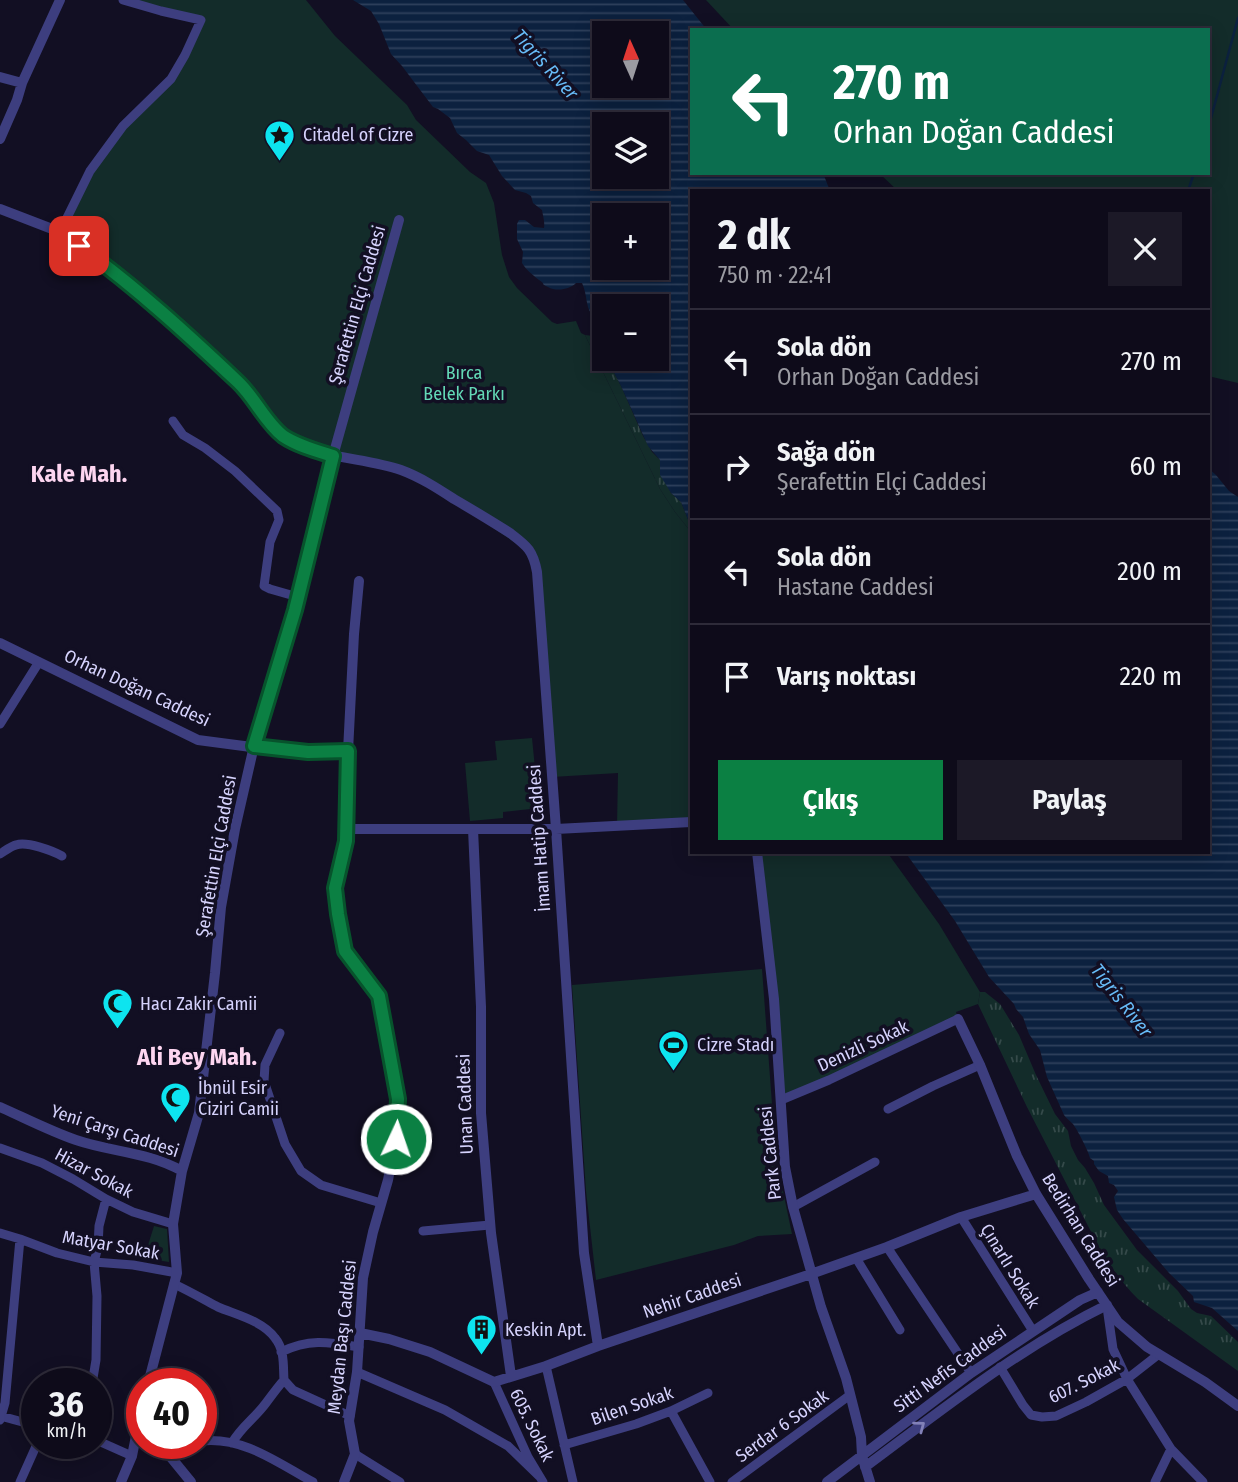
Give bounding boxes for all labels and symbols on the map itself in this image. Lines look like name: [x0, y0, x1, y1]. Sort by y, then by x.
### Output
north arrow: [592, 21, 668, 98]
water label: Tigris River: [508, 25, 584, 105]
place icon: Citadel of Cizre: [263, 118, 297, 162]
place label: Citadel of Cizre: [303, 124, 414, 146]
pin: [49, 216, 109, 276]
street label: Şerafettin Elçi Caddesi: [324, 223, 390, 387]
park label: Bırca Belek Parkı: [423, 362, 505, 405]
district label: Kale Mah.: [31, 460, 127, 488]
street label: Orhan Doğan Caddesi: [61, 645, 213, 731]
street label: İmam Hatip Caddesi: [523, 764, 555, 912]
street label: Şerafettin Elçi Caddesi: [191, 773, 241, 939]
water label: Tigris River: [1086, 959, 1158, 1043]
mosque icon: Hacı Zakir Camii: [100, 987, 134, 1031]
place label: Hacı Zakir Camii: [140, 993, 257, 1015]
street label: Denizli Sokak: [814, 1015, 912, 1077]
sports icon: Cizre Stadı: [657, 1028, 691, 1072]
place label: Cizre Stadı: [697, 1034, 774, 1056]
district label: Ali Bey Mah.: [136, 1043, 257, 1071]
street label: Unan Caddesi: [452, 1053, 478, 1155]
place label: İbnül Esir Ciziri Camii: [198, 1077, 279, 1120]
mosque icon: İbnül Esir Ciziri Camii: [158, 1081, 192, 1125]
street label: Yeni Çarşı Caddesi: [48, 1100, 182, 1162]
position arrow: [359, 1102, 433, 1176]
street label: Park Caddesi: [754, 1105, 786, 1201]
street label: Hizar Sokak: [51, 1143, 137, 1203]
street label: Bedirhan Caddesi: [1037, 1169, 1125, 1291]
street label: Çınarlı Sokak: [975, 1220, 1045, 1313]
street label: Matyar Sokak: [61, 1226, 162, 1264]
street label: Meydan Başı Caddesi: [323, 1259, 361, 1415]
street label: Nehir Caddesi: [640, 1269, 744, 1323]
building icon: Keskin Apt.: [465, 1313, 499, 1357]
place label: Keskin Apt.: [505, 1319, 586, 1341]
street label: Sitti Nefis Caddesi: [889, 1321, 1011, 1417]
street label: 607. Sokak: [1045, 1353, 1124, 1408]
speed limit sign: 40: [126, 1368, 217, 1459]
street label: Bilen Sokak: [588, 1382, 677, 1430]
street label: 605. Sokak: [505, 1385, 559, 1466]
street label: Serdar 6 Sokak: [731, 1385, 833, 1467]
one-way arrow: [912, 1422, 925, 1434]

